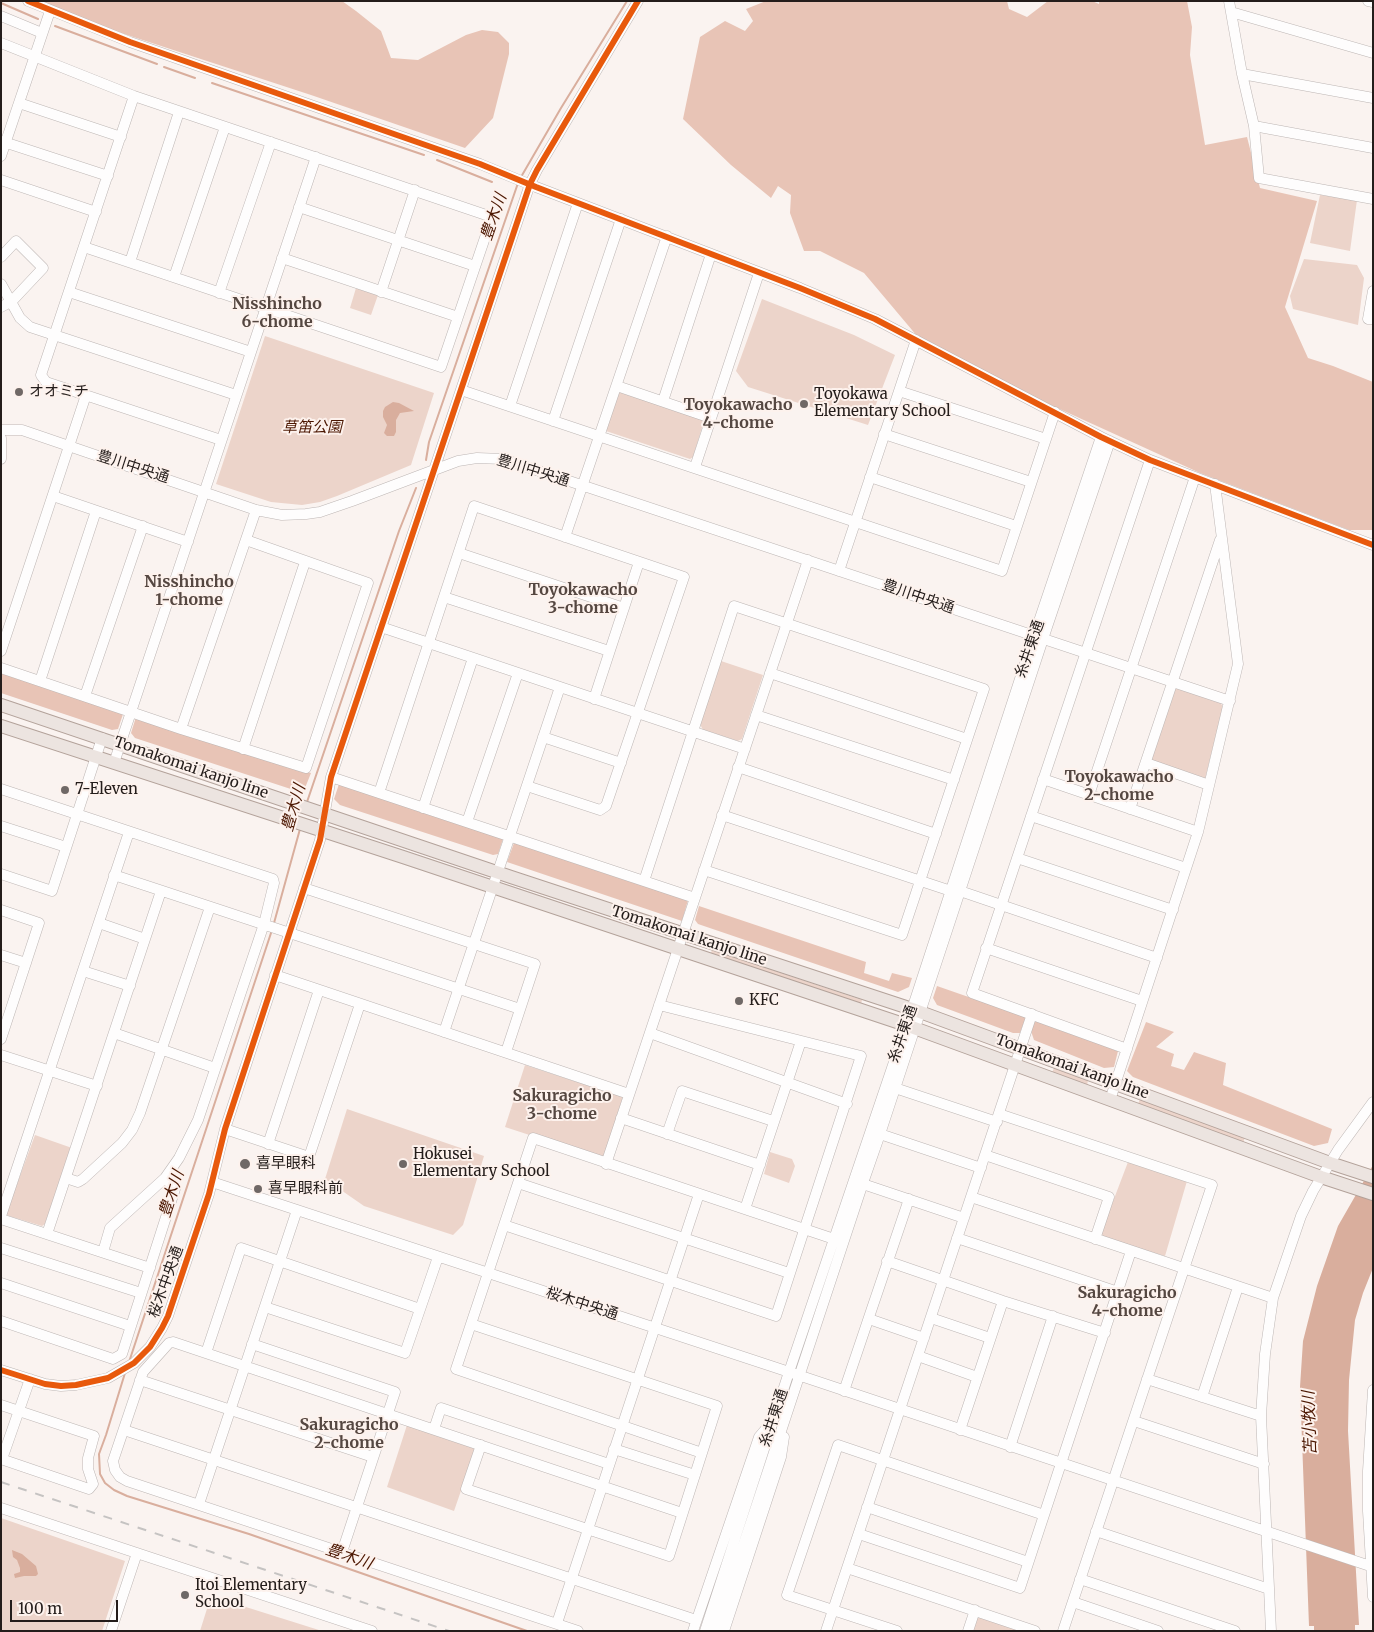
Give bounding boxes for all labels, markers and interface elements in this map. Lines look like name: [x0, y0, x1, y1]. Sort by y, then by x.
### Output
water label: 豊木川: [477, 191, 511, 243]
district label: Nisshincho 6-chome: [232, 294, 322, 332]
place label: オオミチ: [29, 383, 89, 401]
marker: オオミチ: [13, 386, 25, 398]
place label: Toyokawa Elementary School: [814, 386, 951, 421]
district label: Toyokawacho 4-chome: [683, 395, 793, 433]
marker: Toyokawa Elementary School: [798, 398, 810, 410]
park label: 草笛公園: [282, 419, 342, 437]
street label: 豊川中央通: [95, 447, 171, 487]
street label: 豊川中央通: [495, 451, 571, 491]
district label: Nisshincho 1-chome: [144, 572, 234, 610]
street label: 豊川中央通: [880, 576, 956, 618]
district label: Toyokawacho 3-chome: [528, 580, 638, 618]
street label: 糸井東通: [1012, 618, 1048, 680]
street label: Tomakomai kanjo line: [111, 733, 271, 803]
district label: Toyokawacho 2-chome: [1064, 767, 1174, 805]
place label: 7-Eleven: [75, 781, 138, 799]
water label: 豊木川: [278, 782, 310, 834]
marker: 7-Eleven: [59, 784, 71, 796]
street label: Tomakomai kanjo line: [609, 902, 769, 970]
place label: KFC: [749, 992, 779, 1010]
marker: KFC: [733, 995, 745, 1007]
street label: 糸井東通: [885, 1003, 921, 1065]
street label: Tomakomai kanjo line: [993, 1031, 1151, 1103]
district label: Sakuragicho 3-chome: [512, 1086, 612, 1124]
place label: Hokusei Elementary School: [413, 1146, 550, 1181]
place label: 喜早眼科: [256, 1155, 316, 1173]
marker: 喜早眼科: [238, 1157, 252, 1171]
marker: Hokusei Elementary School: [397, 1158, 409, 1170]
water label: 豊木川: [155, 1168, 189, 1220]
place label: 喜早眼科前: [268, 1180, 343, 1198]
marker: 喜早眼科前: [252, 1183, 264, 1195]
street label: 桜木中央通: [145, 1244, 187, 1320]
district label: Sakuragicho 4-chome: [1077, 1283, 1177, 1321]
street label: 桜木中央通: [544, 1284, 620, 1324]
street label: 糸井東通: [756, 1387, 792, 1449]
water label: 苫小牧川: [1299, 1391, 1321, 1455]
district label: Sakuragicho 2-chome: [299, 1415, 399, 1453]
water label: 豊木川: [323, 1540, 375, 1574]
place label: Itoi Elementary School: [195, 1577, 307, 1612]
marker: Itoi Elementary School: [179, 1589, 191, 1601]
scale bar: [12, 1590, 120, 1622]
text: 100 m: [18, 1599, 62, 1618]

